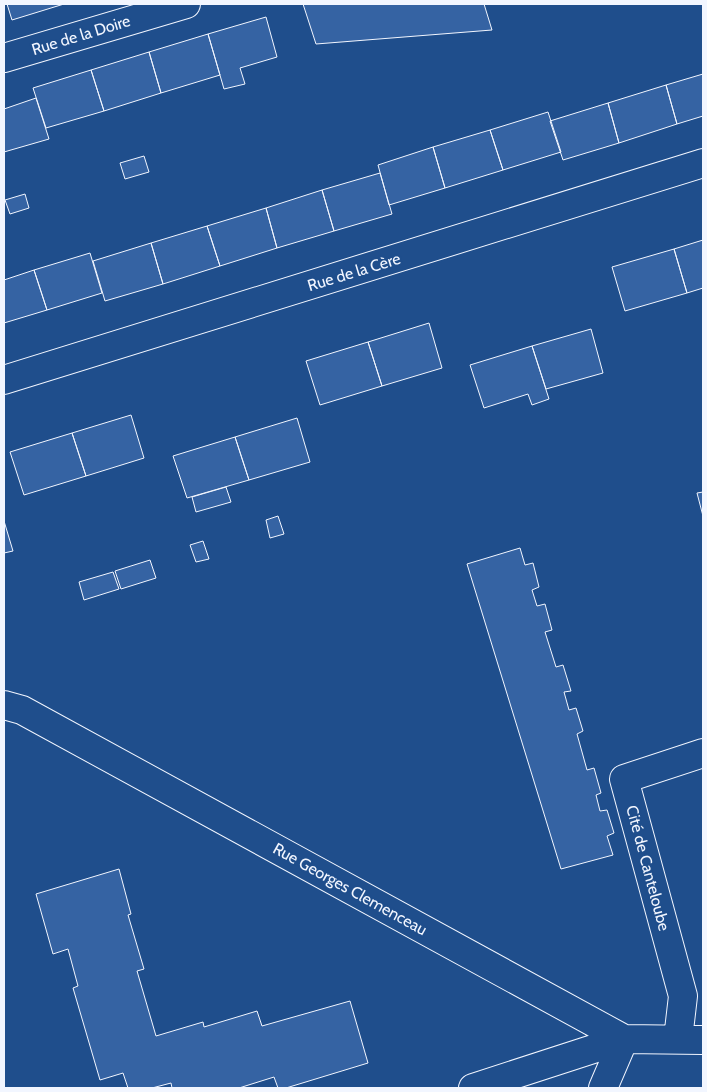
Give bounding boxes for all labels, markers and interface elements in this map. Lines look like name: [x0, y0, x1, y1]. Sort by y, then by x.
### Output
street label: Rue de la Doire: [29, 11, 133, 59]
street label: Rue de la Cère: [305, 249, 403, 295]
street label: Cité de Canteloube: [622, 803, 674, 933]
street label: Rue Georges Clemenceau: [270, 839, 430, 939]

